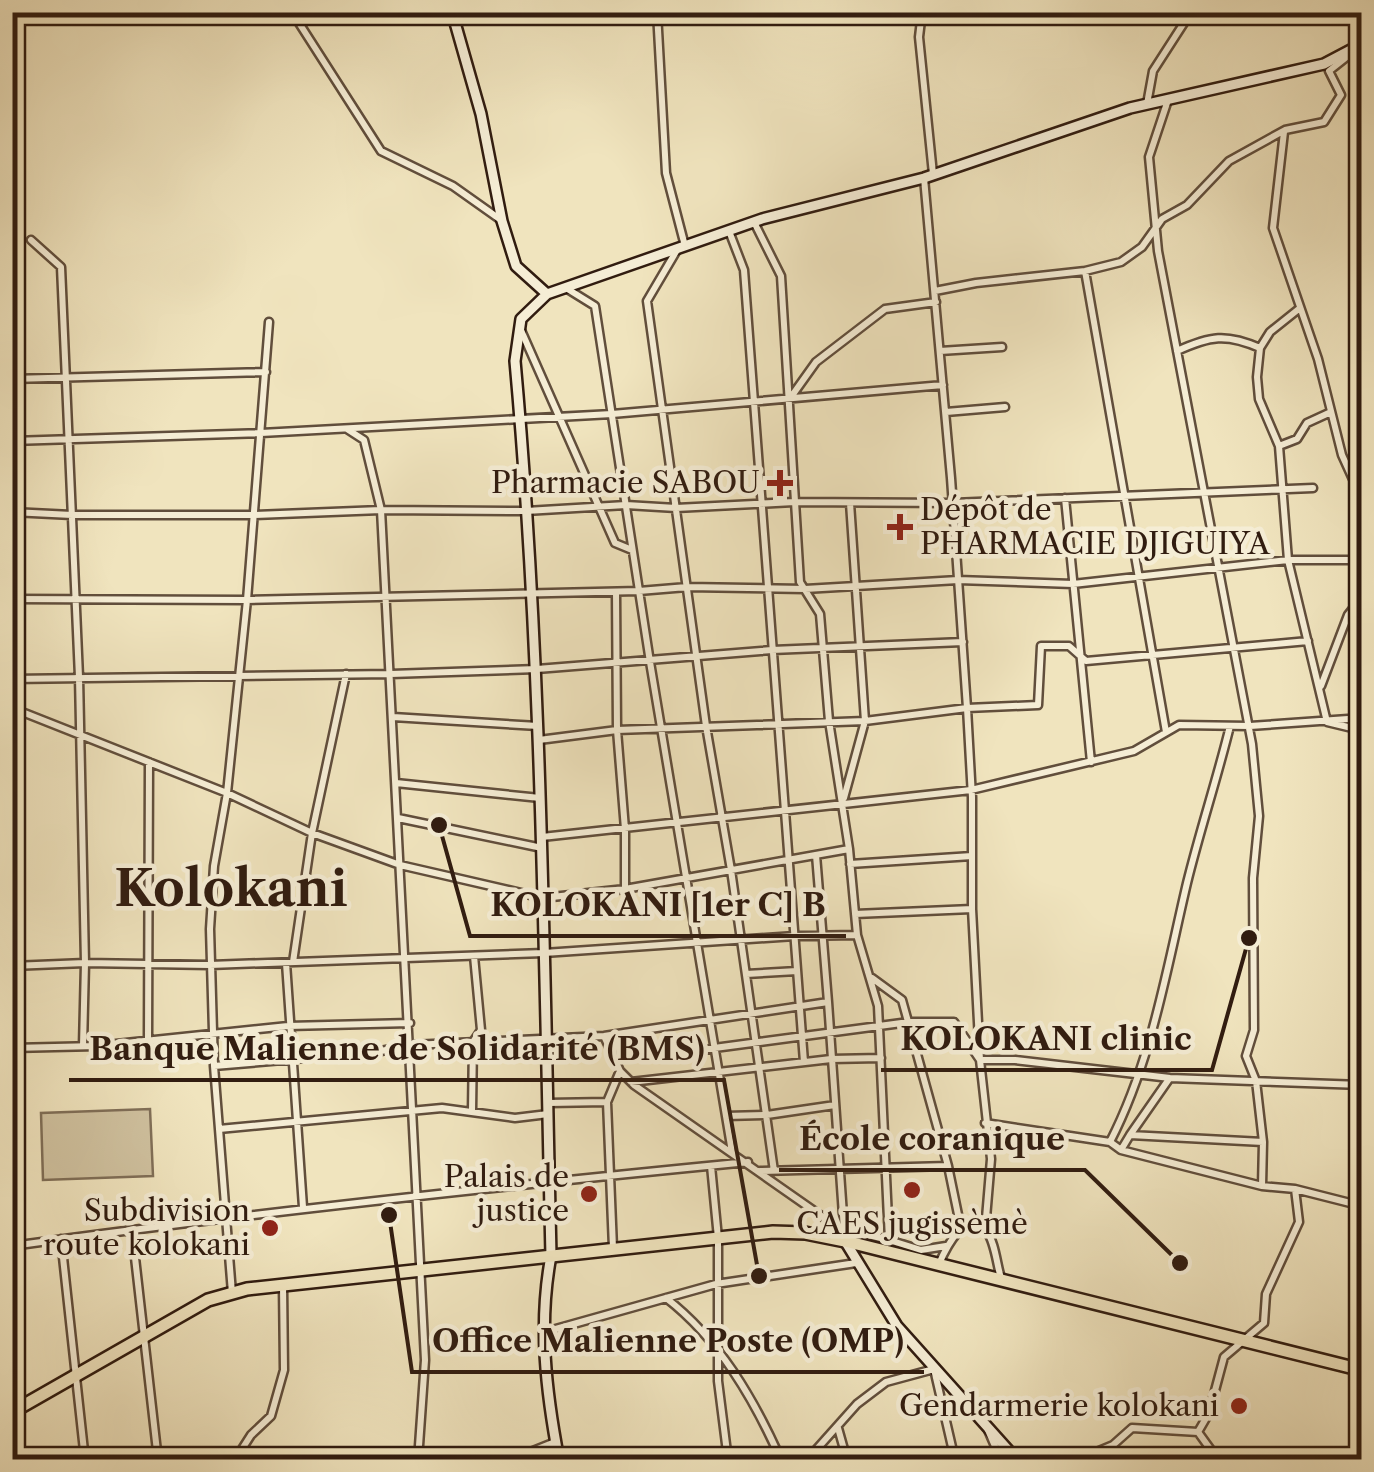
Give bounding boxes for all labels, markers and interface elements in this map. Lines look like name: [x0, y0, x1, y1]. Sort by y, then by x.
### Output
place label: Pharmacie SABOU: [491, 464, 760, 501]
marker: Pharmacie SABOU: [769, 472, 791, 494]
place label: Dépôt de PHARMACIE DJIGUIYA: [920, 491, 1271, 562]
marker: Dépôt de PHARMACIE DJIGUIYA: [889, 516, 911, 538]
district label: Kolokani: [114, 857, 348, 919]
callout: KOLOKANI [1er C] B: [470, 874, 846, 936]
text: KOLOKANI [1er C] B: [490, 885, 826, 924]
callout: KOLOKANI clinic: [881, 1008, 1212, 1070]
callout: Banque Malienne de Solidarité (BMS): [69, 1018, 724, 1080]
text: KOLOKANI clinic: [900, 1019, 1192, 1058]
text: Banque Malienne de Solidarité (BMS): [89, 1029, 705, 1068]
callout: École coranique: [779, 1108, 1085, 1170]
text: École coranique: [799, 1119, 1065, 1158]
place label: Palais de justice: [444, 1158, 569, 1229]
marker: CAES jugissèmè: [901, 1179, 923, 1201]
marker: Palais de justice: [578, 1183, 600, 1205]
place label: Subdivision route kolokani: [43, 1192, 250, 1263]
place label: CAES jugissèmè: [796, 1205, 1028, 1242]
marker: Subdivision route kolokani: [259, 1217, 281, 1239]
callout: Office Malienne Poste (OMP): [412, 1310, 924, 1372]
text: Office Malienne Poste (OMP): [432, 1321, 904, 1360]
place label: Gendarmerie kolokani: [899, 1387, 1219, 1424]
marker: Gendarmerie kolokani: [1228, 1395, 1250, 1417]

